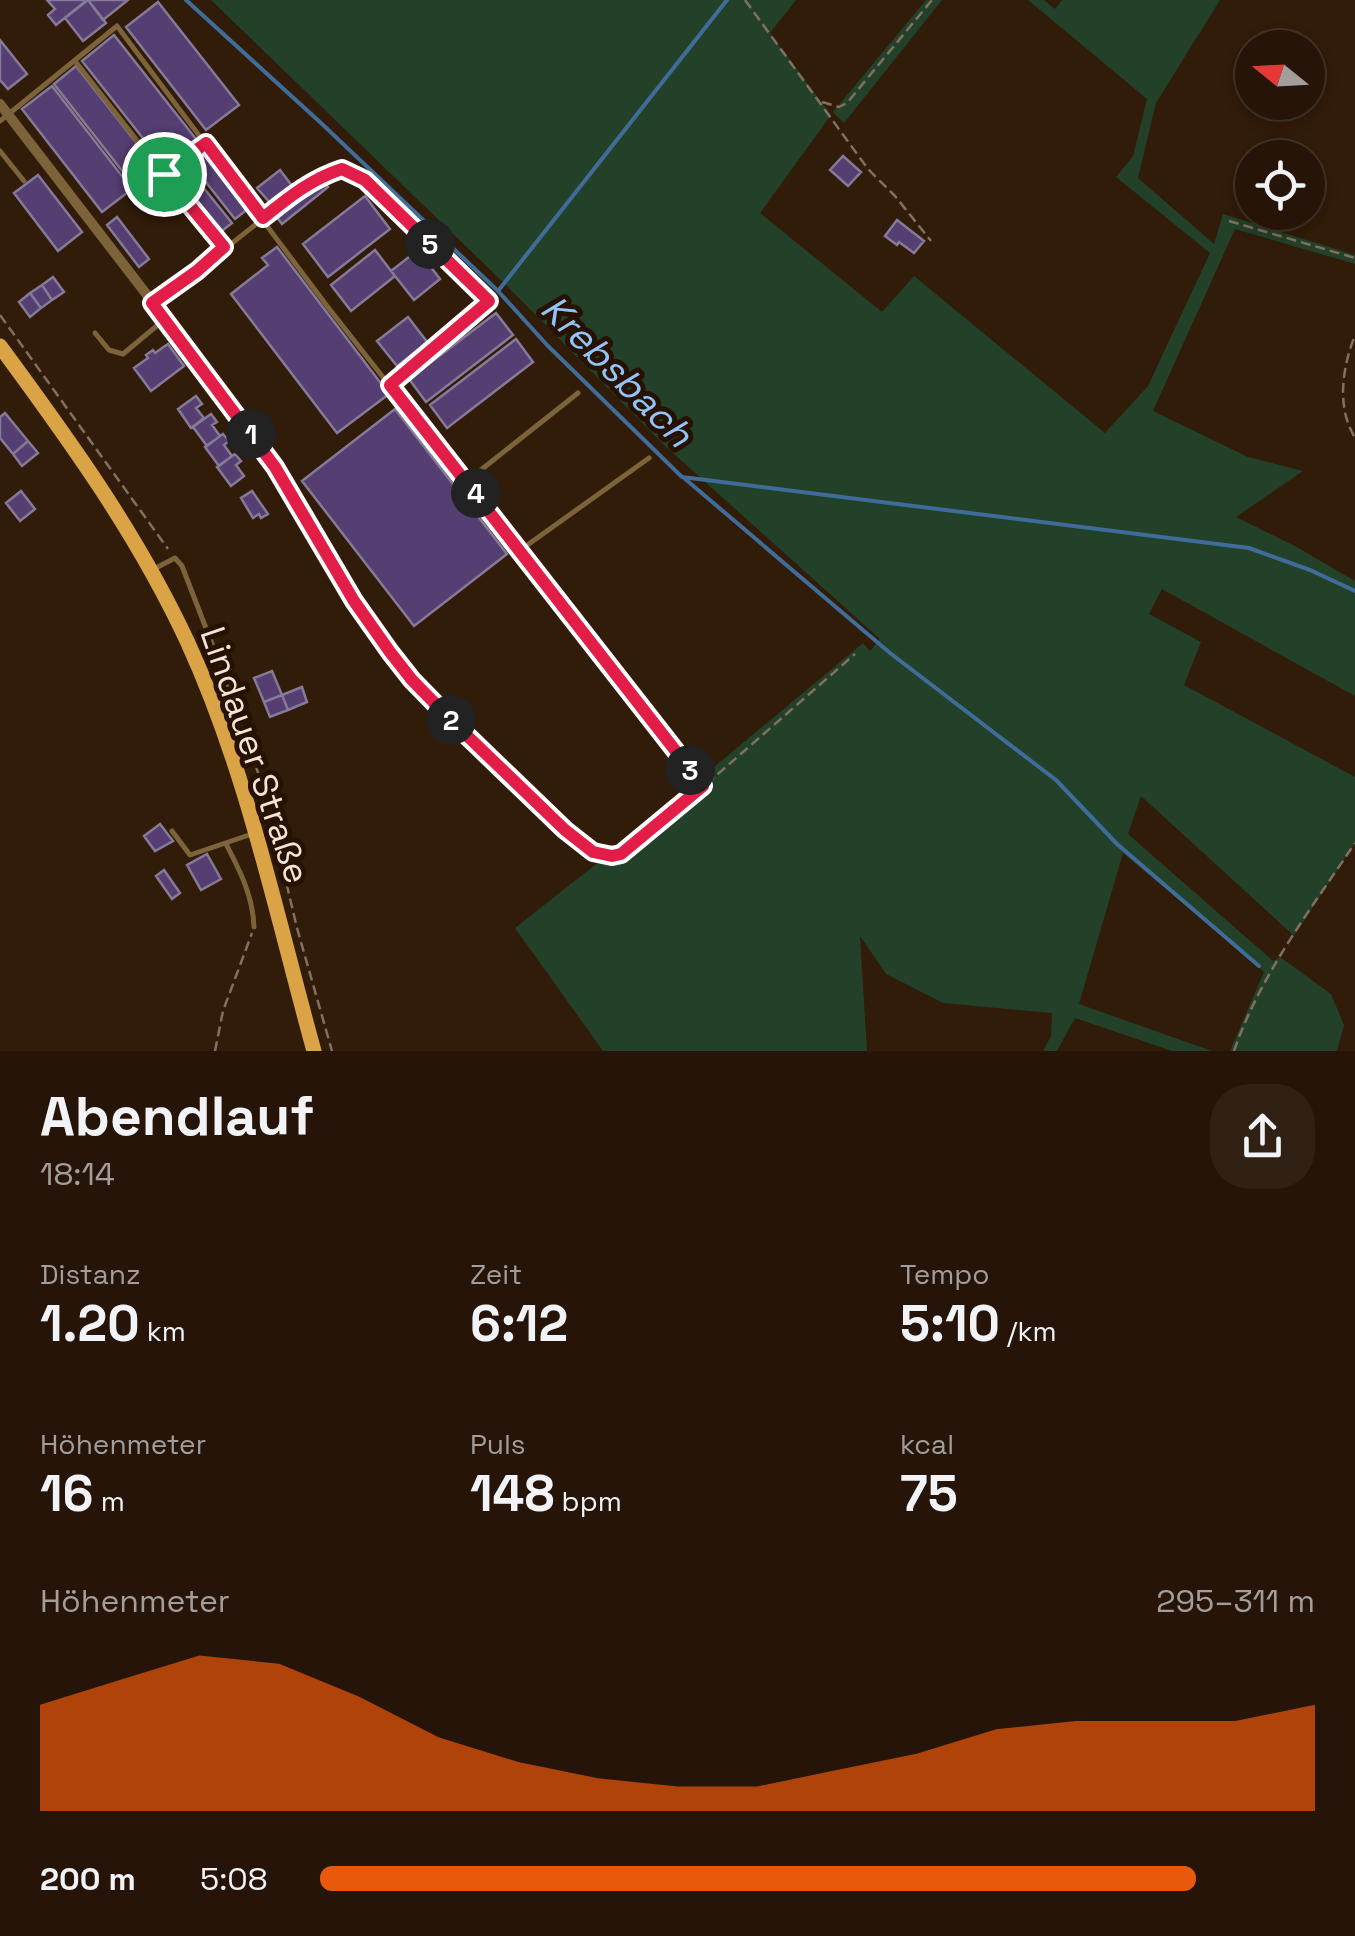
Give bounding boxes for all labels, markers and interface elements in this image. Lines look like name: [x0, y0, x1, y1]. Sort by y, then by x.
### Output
north arrow: [1235, 30, 1325, 120]
map controls: [1235, 30, 1325, 230]
pin: [122, 132, 207, 217]
button: locate: [1235, 140, 1325, 230]
icon: arrive: [137, 147, 192, 202]
pin: 5: [405, 219, 455, 269]
text: 5: [422, 226, 438, 262]
water label: Krebsbach: [531, 285, 704, 458]
pin: 1: [226, 409, 276, 459]
text: 1: [245, 416, 257, 452]
pin: 4: [451, 468, 501, 518]
text: 4: [467, 475, 485, 511]
street label: Lindauer Straße: [190, 621, 320, 889]
pin: 2: [426, 695, 476, 745]
text: 2: [443, 702, 459, 738]
pin: 3: [665, 745, 715, 795]
text: 3: [681, 752, 699, 788]
text: Abendlauf: [40, 1081, 314, 1151]
button: share: [1210, 1084, 1315, 1189]
text: 18:14: [40, 1154, 115, 1194]
text: Distanz: [40, 1256, 141, 1292]
text: Zeit: [470, 1256, 522, 1292]
text: Tempo: [900, 1256, 990, 1292]
text: 1.20: [40, 1292, 140, 1356]
text: 6:12: [470, 1292, 568, 1356]
text: 5:10: [900, 1292, 1000, 1356]
text: km: [140, 1313, 186, 1349]
text: /km: [1000, 1313, 1057, 1349]
text: Höhenmeter: [40, 1426, 206, 1462]
text: Puls: [470, 1426, 526, 1462]
text: kcal: [900, 1426, 954, 1462]
text: 16: [40, 1462, 94, 1526]
text: 148: [470, 1462, 554, 1526]
text: 75: [900, 1462, 958, 1526]
text: m: [94, 1483, 125, 1519]
text: bpm: [554, 1483, 622, 1519]
text: Höhenmeter: [40, 1581, 230, 1621]
text: 295–311 m: [1156, 1581, 1315, 1621]
text: 200 m: [40, 1859, 136, 1899]
text: 5:08: [200, 1859, 268, 1899]

